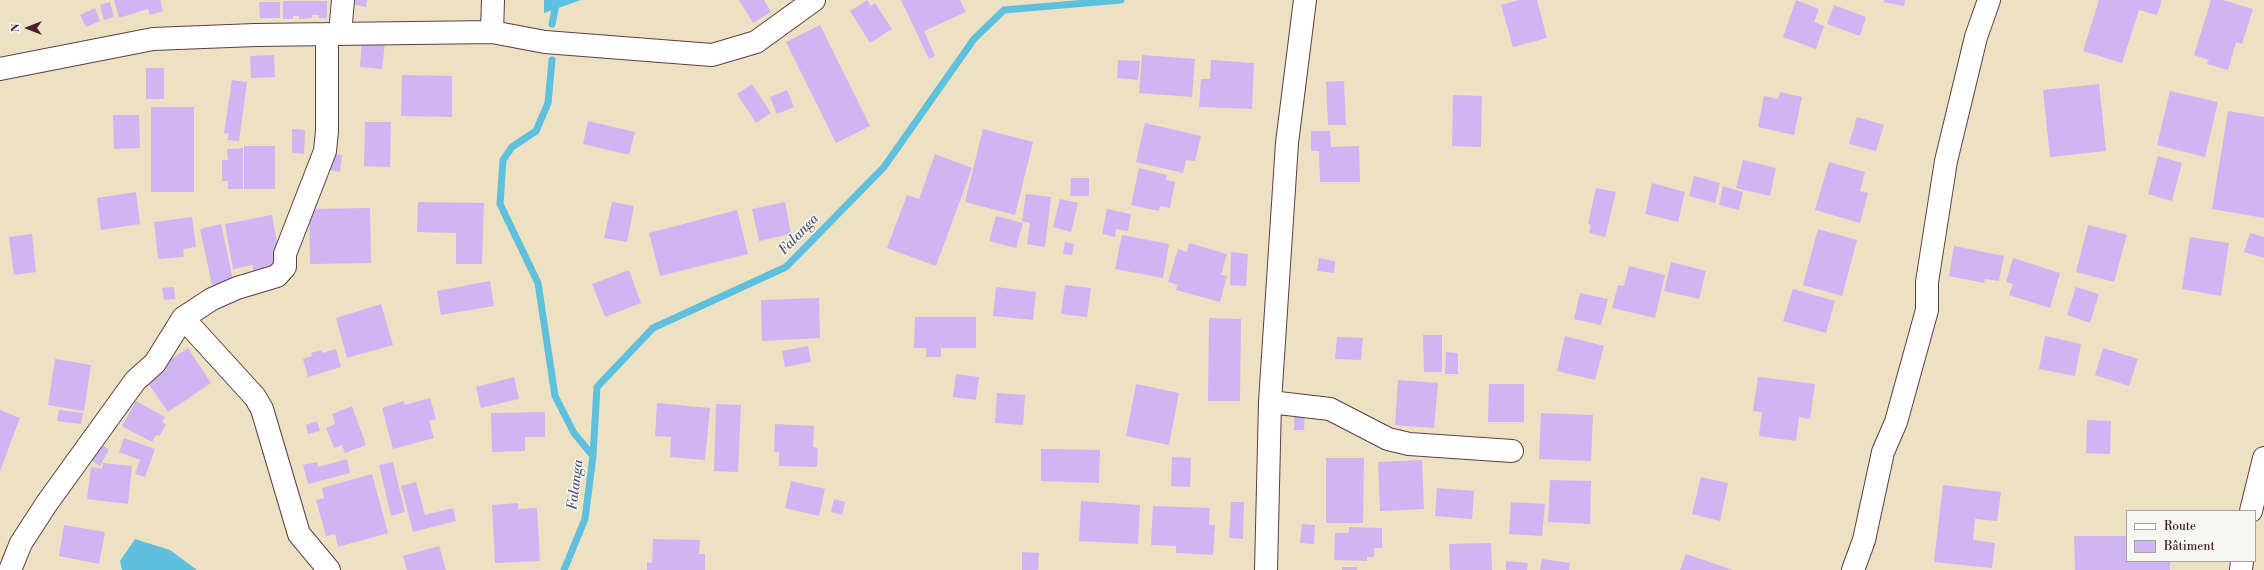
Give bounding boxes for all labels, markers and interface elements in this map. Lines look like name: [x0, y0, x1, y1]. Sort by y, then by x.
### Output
north arrow: [8, 8, 48, 48]
text: N: [9, 24, 23, 32]
water label: Falanga: [775, 211, 823, 259]
water label: Falanga: [565, 459, 587, 511]
legend: [2126, 510, 2256, 562]
text: Route: [2164, 519, 2196, 534]
text: Bâtiment: [2164, 539, 2215, 554]

